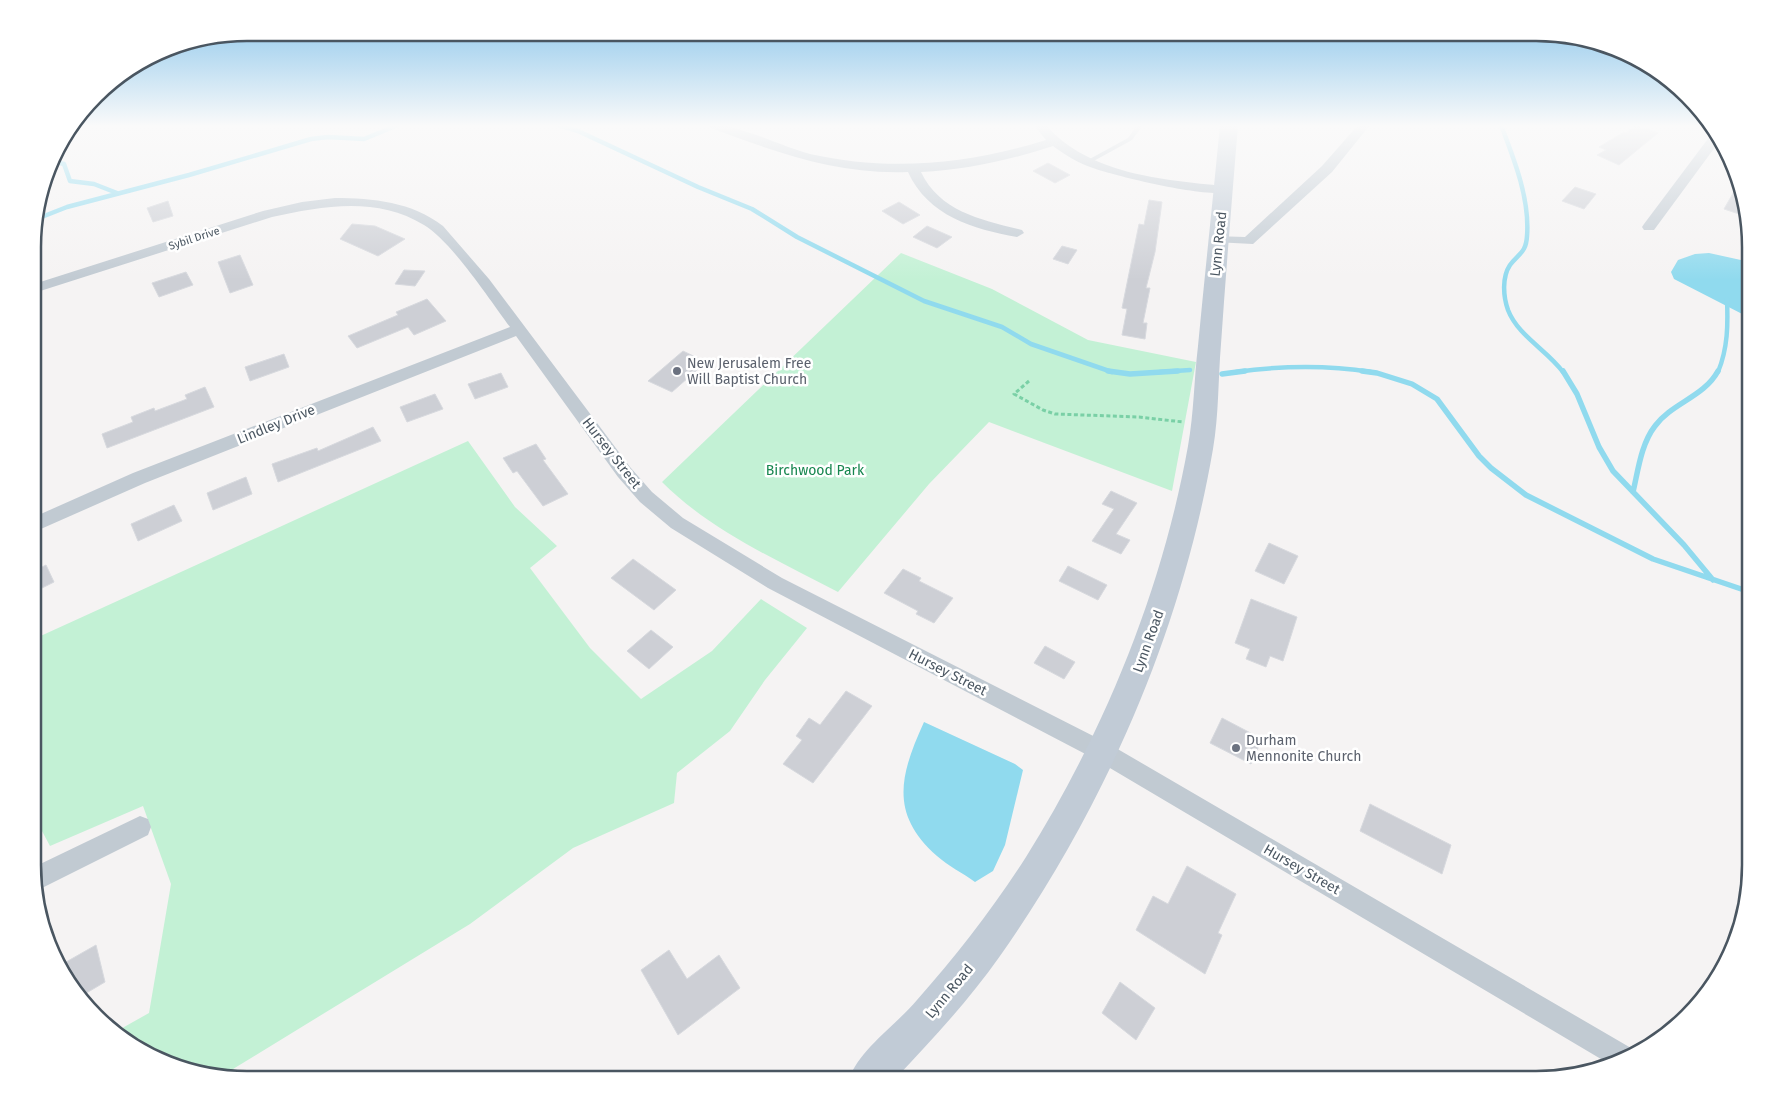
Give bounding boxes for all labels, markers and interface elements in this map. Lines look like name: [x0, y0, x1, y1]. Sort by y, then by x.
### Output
street label: Lynn Road: [1207, 211, 1230, 277]
street label: Sybil Drive: [167, 224, 221, 253]
place label: New Jerusalem Free Will Baptist Church: [687, 355, 811, 388]
marker: New Jerusalem Free Will Baptist Church: [671, 365, 683, 377]
street label: Lindley Drive: [235, 401, 318, 448]
street label: Hursey Street: [579, 414, 645, 493]
park label: Birchwood Park: [766, 462, 865, 479]
street label: Lynn Road: [1129, 608, 1168, 675]
street label: Hursey Street: [906, 645, 991, 700]
place label: Durham Mennonite Church: [1246, 732, 1361, 765]
marker: Durham Mennonite Church: [1230, 742, 1242, 754]
street label: Hursey Street: [1260, 841, 1344, 899]
street label: Lynn Road: [922, 961, 977, 1022]

